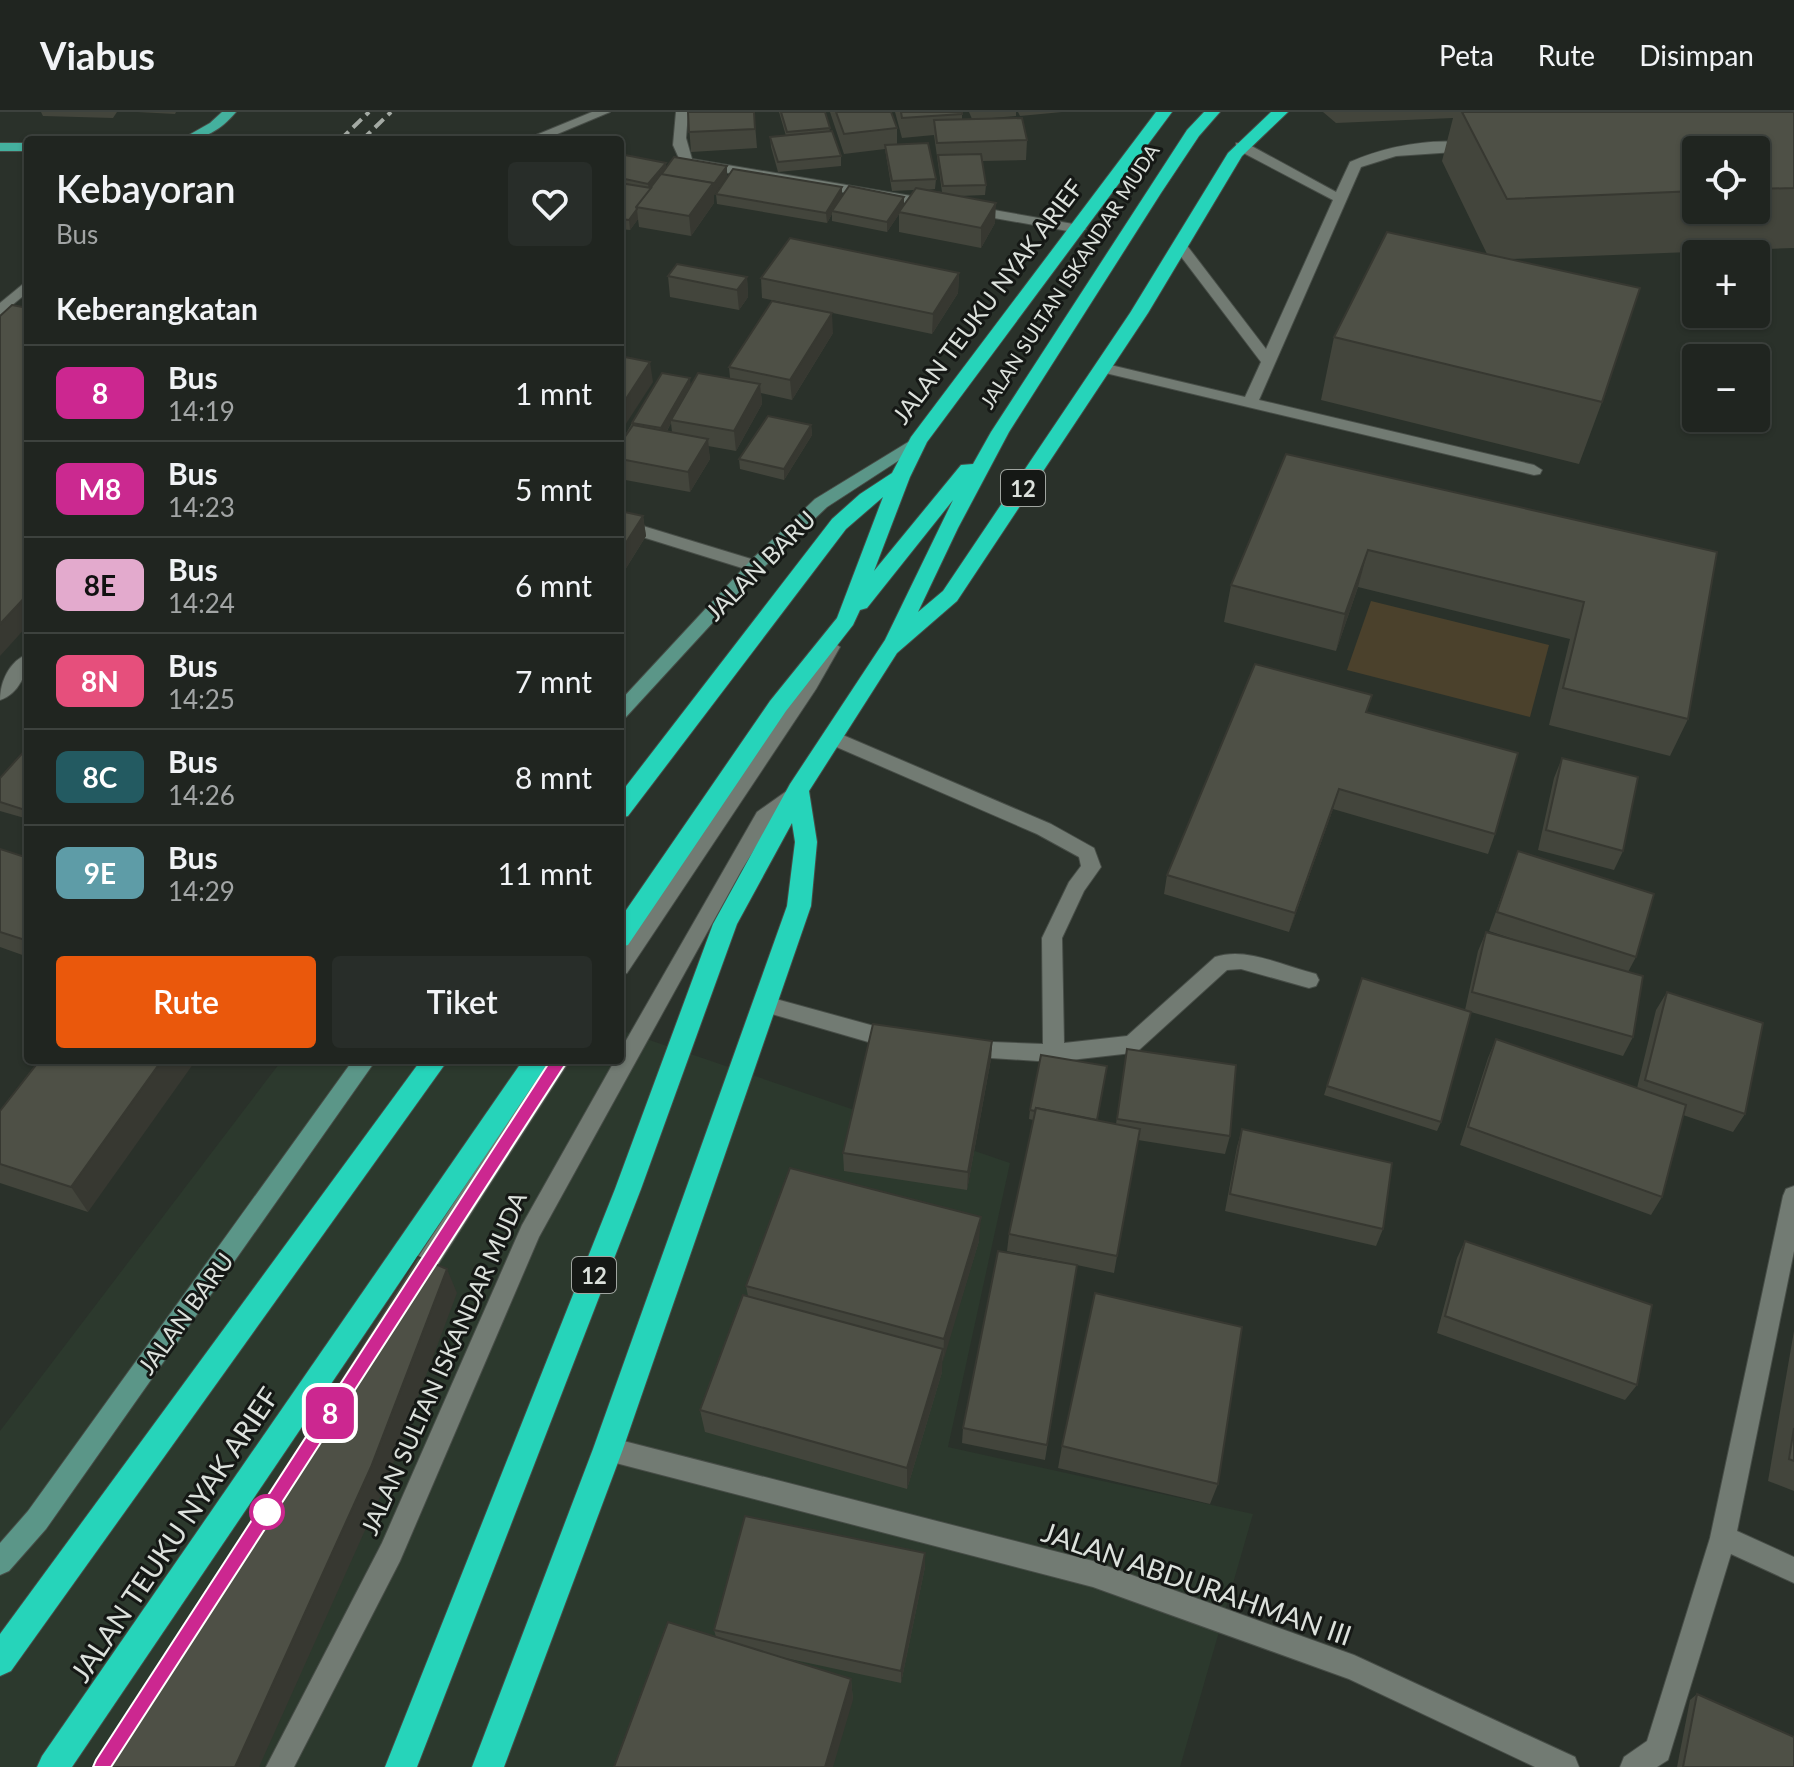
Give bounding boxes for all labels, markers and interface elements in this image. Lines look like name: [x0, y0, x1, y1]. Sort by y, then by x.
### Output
text: Viabus: [40, 32, 155, 78]
text: Peta: [1439, 38, 1494, 72]
text: Rute: [1538, 38, 1595, 72]
text: Disimpan: [1639, 38, 1754, 72]
map controls: [1682, 136, 1770, 432]
button: locate: [1682, 136, 1770, 224]
street label: JALAN SULTAN ISKANDAR MUDA: [974, 139, 1164, 413]
button: heart: [508, 162, 592, 246]
text: Kebayoran: [56, 165, 236, 211]
street label: JALAN TEUKU NYAK ARIEF: [886, 173, 1088, 429]
text: Bus: [56, 218, 98, 250]
button: +: [1682, 240, 1770, 328]
text: Keberangkatan: [56, 290, 258, 326]
button: −: [1682, 344, 1770, 432]
text: Bus: [168, 359, 218, 395]
text: 1 mnt: [515, 375, 592, 411]
text: 8: [92, 376, 108, 410]
text: 14:19: [168, 395, 235, 427]
text: Bus: [168, 455, 218, 491]
road number: 12: [1001, 470, 1045, 506]
text: 5 mnt: [515, 471, 592, 507]
text: M8: [79, 472, 121, 506]
text: 14:23: [168, 491, 235, 523]
street label: JALAN BARU: [699, 504, 821, 626]
text: Bus: [168, 551, 218, 587]
text: 6 mnt: [515, 567, 592, 603]
text: 8E: [84, 568, 116, 602]
text: 14:24: [168, 587, 235, 619]
text: Bus: [168, 647, 218, 683]
text: 7 mnt: [515, 663, 592, 699]
text: 8N: [81, 664, 119, 698]
text: 14:25: [168, 683, 235, 715]
text: Bus: [168, 743, 218, 779]
text: 8 mnt: [515, 759, 592, 795]
text: 8C: [83, 760, 117, 794]
text: 14:26: [168, 779, 235, 811]
text: Bus: [168, 839, 218, 875]
text: 11 mnt: [498, 855, 592, 891]
text: 9E: [84, 856, 116, 890]
text: 14:29: [168, 875, 235, 907]
button: Rute: [56, 956, 316, 1048]
button: Tiket: [332, 956, 592, 1048]
street label: JALAN SULTAN ISKANDAR MUDA: [354, 1186, 532, 1539]
street label: JALAN BARU: [131, 1246, 239, 1380]
road number: 12: [572, 1257, 616, 1293]
street label: JALAN TEUKU NYAK ARIEF: [63, 1380, 285, 1688]
line badge: 8: [304, 1387, 356, 1439]
text: 8: [322, 1396, 338, 1430]
unlabelled marker: [250, 1495, 284, 1529]
street label: JALAN ABDURAHMAN III: [1038, 1514, 1356, 1652]

